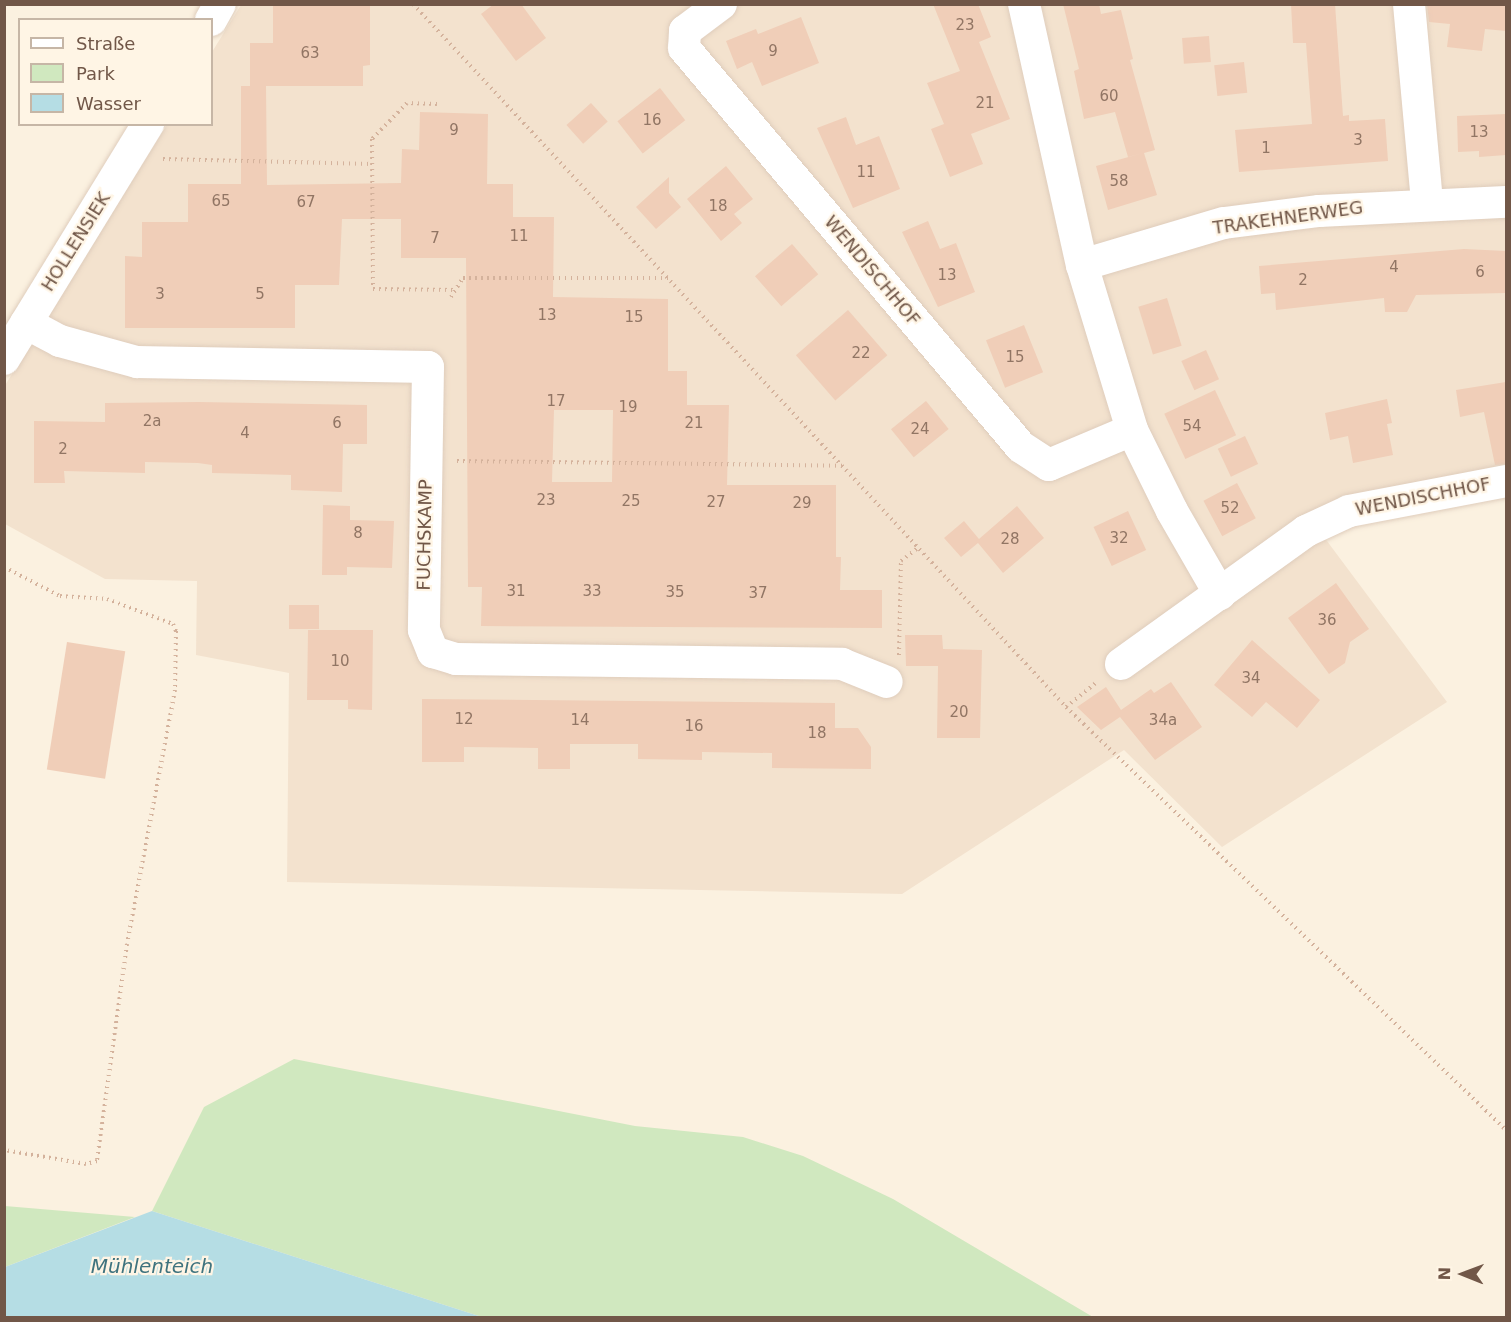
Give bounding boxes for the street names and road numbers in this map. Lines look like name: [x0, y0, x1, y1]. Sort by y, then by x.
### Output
street label: HOLLENSIEK: [37, 189, 115, 295]
street label: TRAKEHNERWEG: [1211, 197, 1365, 239]
street label: WENDISCHHOF: [820, 211, 924, 331]
street label: WENDISCHHOF: [1354, 473, 1492, 521]
street label: FUCHSKAMP: [413, 479, 437, 591]

